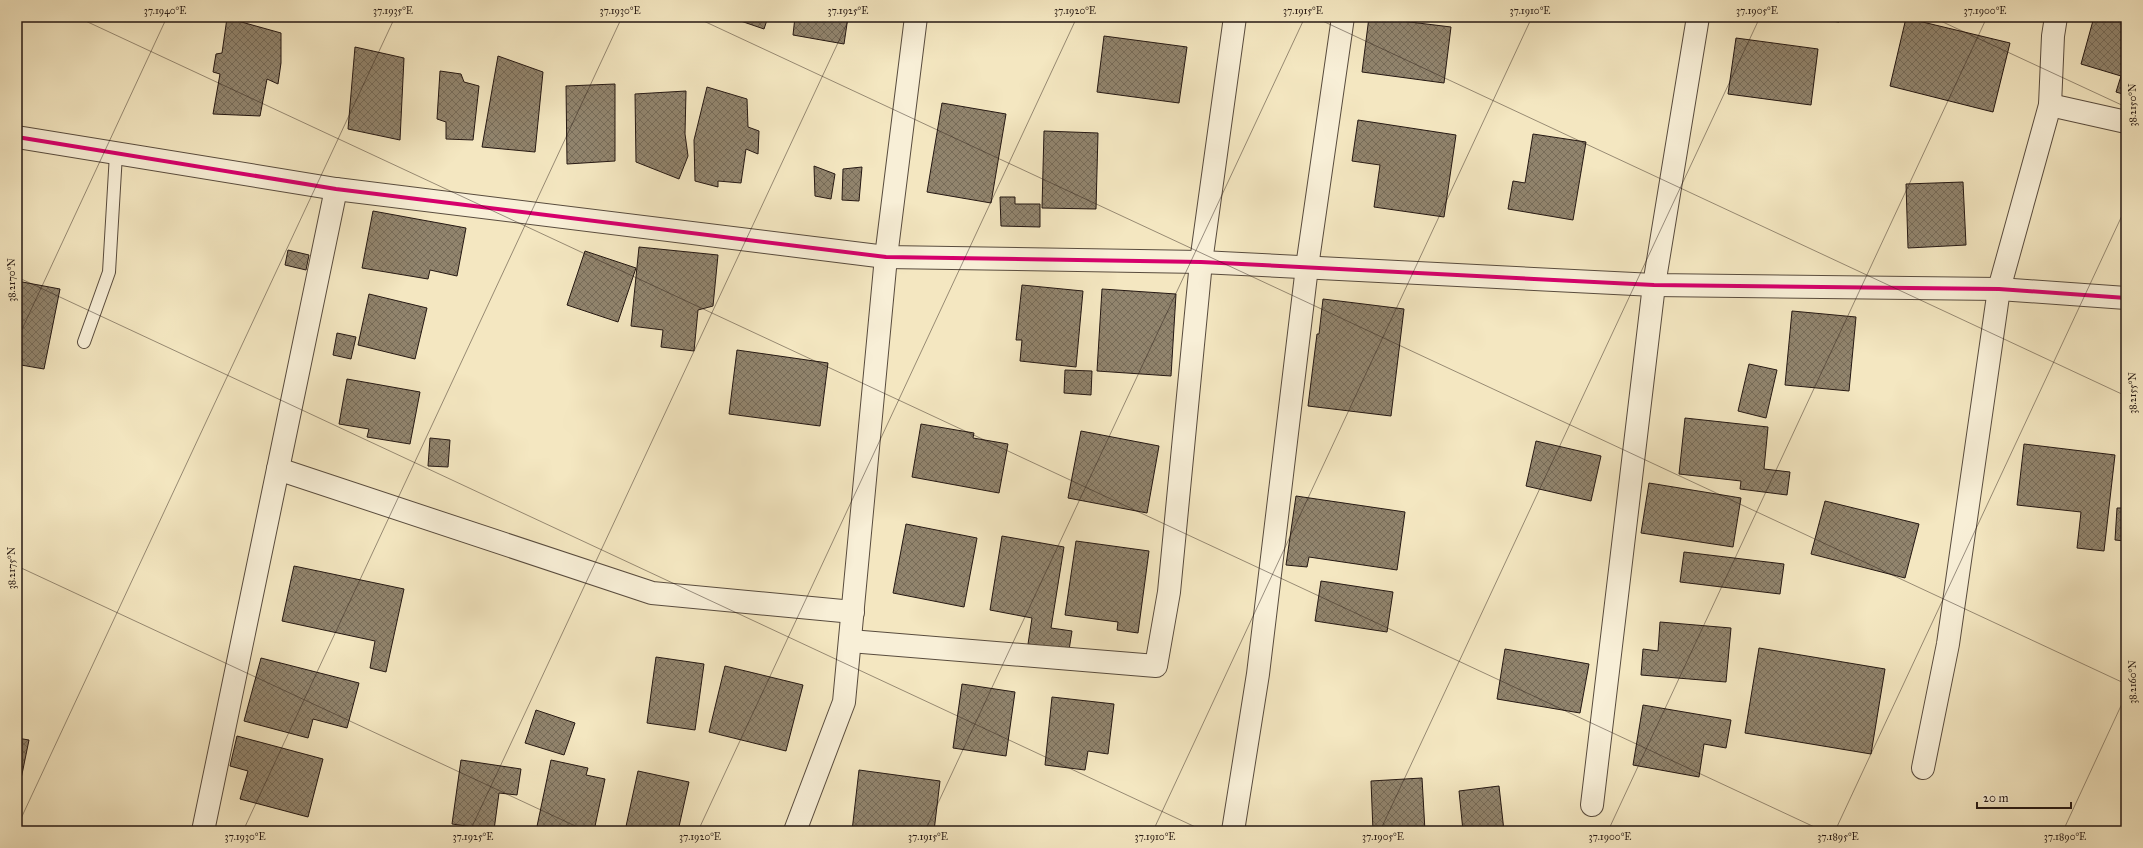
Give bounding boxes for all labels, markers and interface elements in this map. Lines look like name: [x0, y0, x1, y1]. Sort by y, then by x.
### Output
text: 37.1940°E: [144, 5, 186, 17]
text: 37.1935°E: [373, 5, 413, 17]
text: 37.1930°E: [599, 5, 641, 17]
text: 37.1925°E: [828, 5, 868, 17]
text: 37.1920°E: [1054, 5, 1096, 17]
text: 37.1915°E: [1283, 5, 1323, 17]
text: 37.1910°E: [1510, 5, 1550, 17]
text: 37.1905°E: [1736, 5, 1778, 17]
text: 37.1900°E: [1964, 5, 2006, 17]
text: 38.2150°N: [2127, 83, 2139, 126]
text: 38.2170°N: [6, 258, 18, 302]
text: 38.2155°N: [2127, 372, 2139, 414]
text: 38.2175°N: [6, 546, 18, 589]
text: 38.2160°N: [2127, 660, 2139, 704]
scale bar: [1977, 784, 2071, 810]
text: 20 m: [1983, 791, 2009, 805]
text: 37.1930°E: [224, 831, 266, 843]
text: 37.1925°E: [453, 831, 493, 843]
text: 37.1920°E: [679, 831, 721, 843]
text: 37.1915°E: [908, 831, 948, 843]
text: 37.1910°E: [1135, 831, 1175, 843]
text: 37.1905°E: [1362, 831, 1404, 843]
text: 37.1900°E: [1589, 831, 1631, 843]
text: 37.1895°E: [1817, 831, 1859, 843]
text: 37.1890°E: [2044, 831, 2086, 843]

